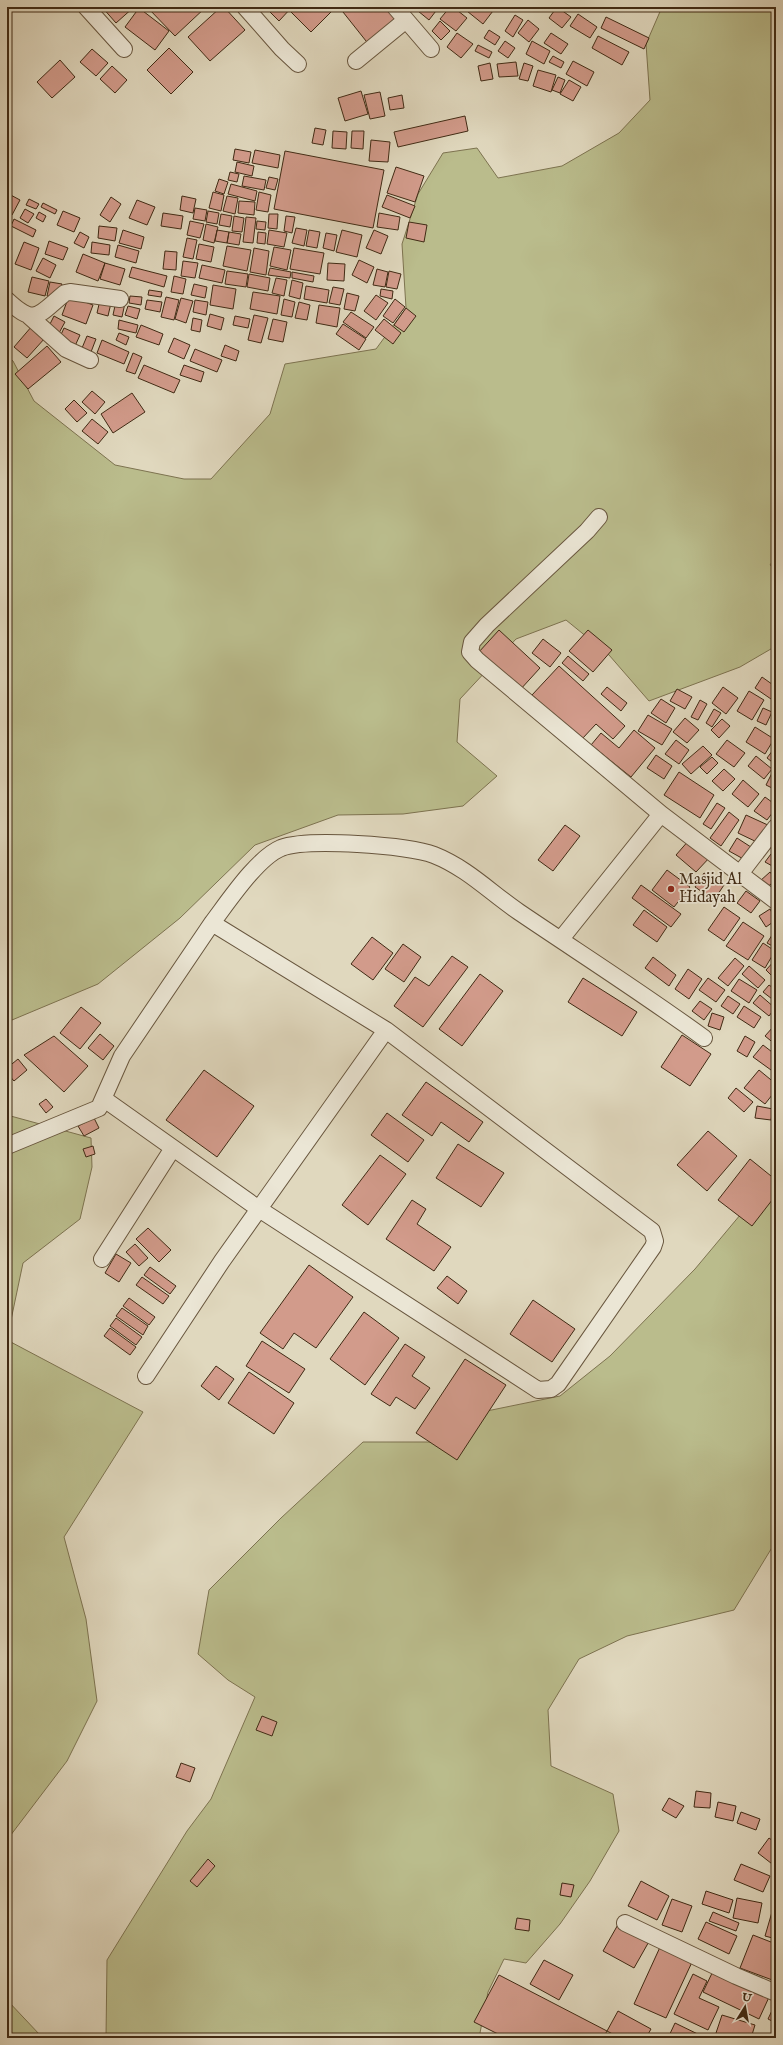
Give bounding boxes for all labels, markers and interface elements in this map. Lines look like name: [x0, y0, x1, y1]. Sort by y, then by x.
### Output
place label: Masjid Al Hidayah: [679, 870, 742, 908]
marker: Masjid Al Hidayah: [666, 884, 676, 894]
north arrow: [725, 1987, 765, 2027]
text: U: [740, 1990, 753, 2006]

